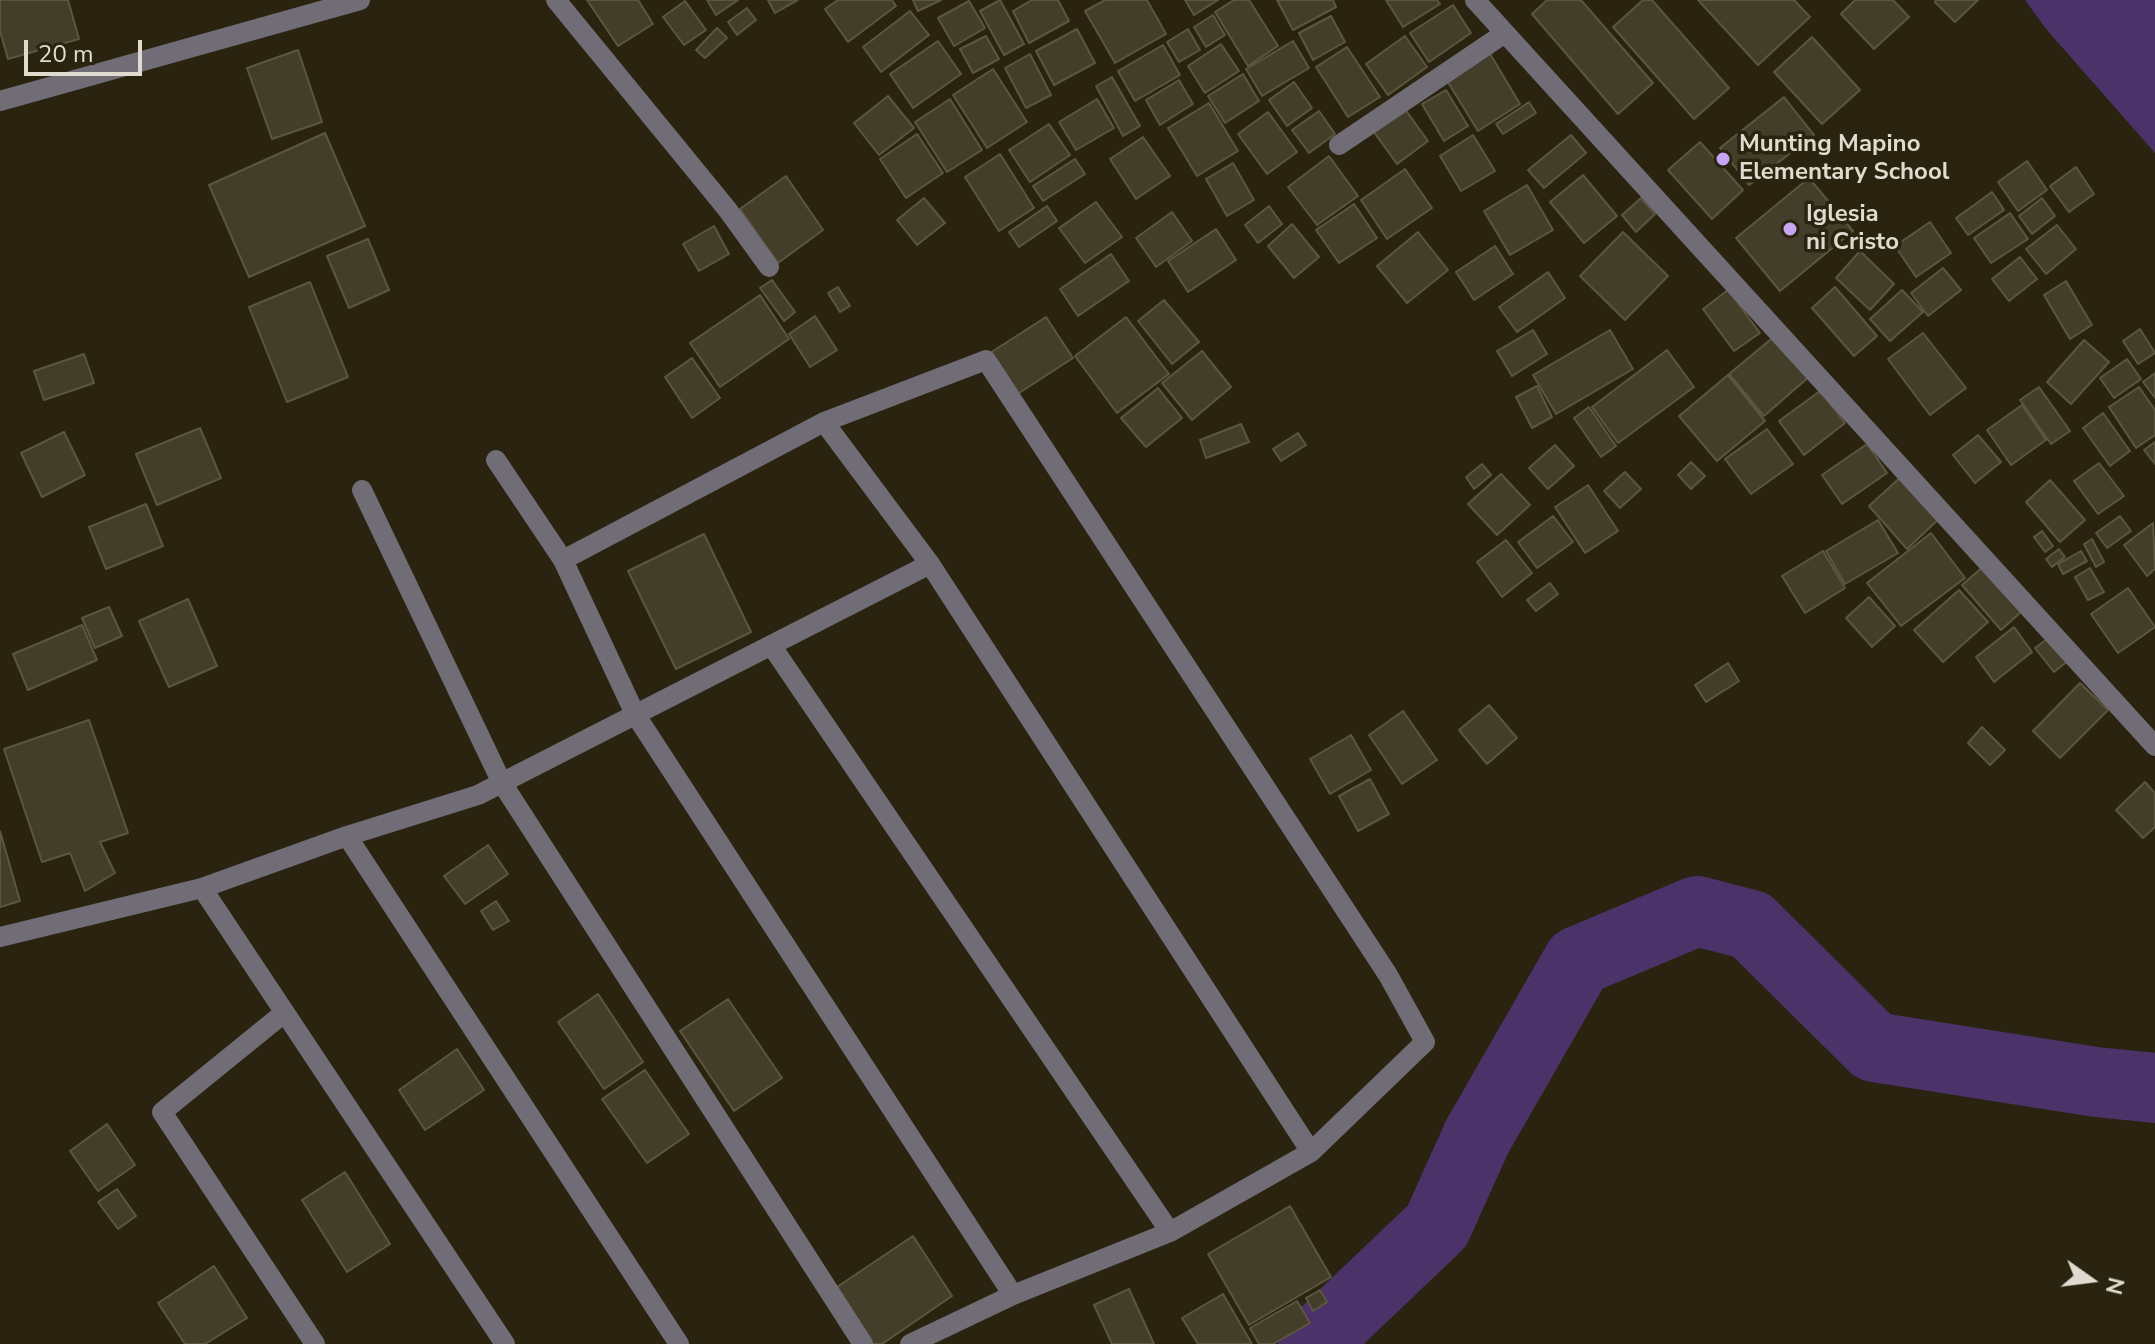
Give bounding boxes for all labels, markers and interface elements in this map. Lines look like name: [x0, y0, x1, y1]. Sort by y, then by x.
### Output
scale bar: [28, 24, 146, 74]
text: 20 m: [38, 38, 94, 70]
place label: Munting Mapino Elementary School: [1739, 131, 1949, 187]
marker: Munting Mapino Elementary School: [1714, 150, 1732, 168]
place label: Iglesia ni Cristo: [1806, 201, 1899, 257]
marker: Iglesia ni Cristo: [1781, 220, 1799, 238]
north arrow: [2051, 1240, 2131, 1320]
text: N: [2098, 1274, 2131, 1297]

